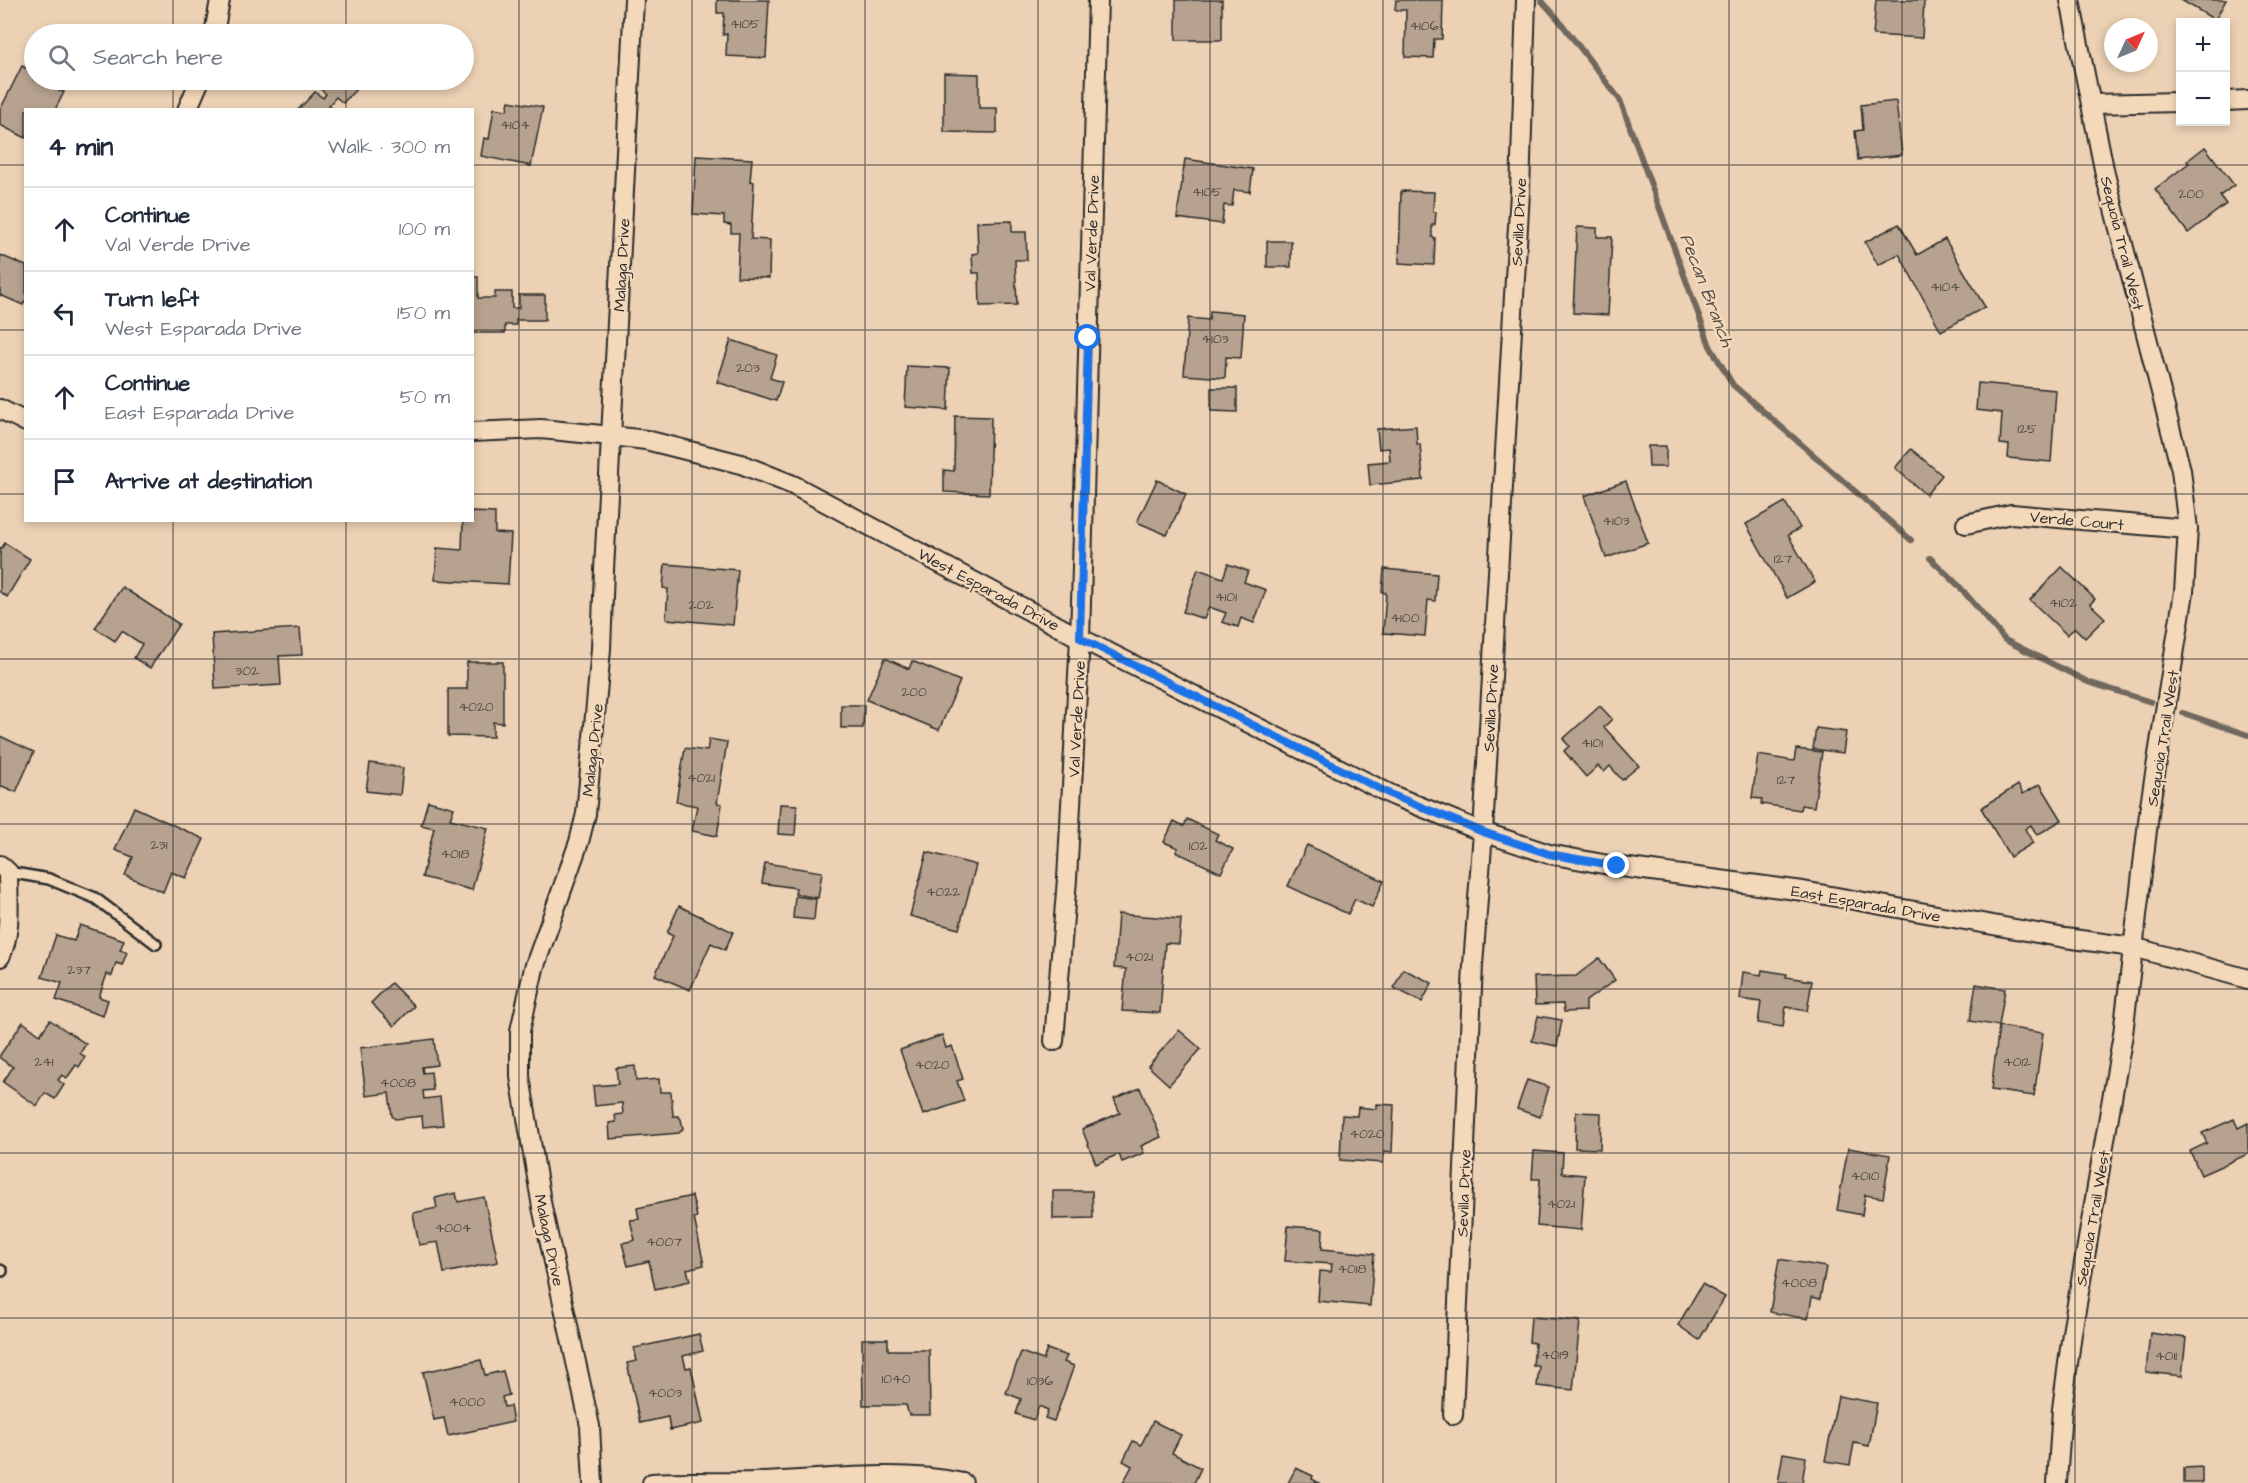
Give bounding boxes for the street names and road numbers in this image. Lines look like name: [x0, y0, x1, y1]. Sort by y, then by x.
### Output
street label: Val Verde Drive: [1079, 174, 1105, 292]
street label: Sequoia Trail West: [2095, 174, 2149, 313]
street label: Sevilla Drive: [1506, 177, 1532, 266]
street label: Malaga Drive: [609, 217, 636, 312]
street label: Verde Court: [2029, 506, 2125, 536]
street label: West Esparada Drive: [914, 543, 1064, 637]
street label: Val Verde Drive: [1063, 660, 1091, 778]
street label: Sevilla Drive: [1478, 663, 1504, 752]
street label: Sequoia Trail West: [2141, 668, 2185, 808]
street label: Malaga Drive: [577, 702, 610, 798]
street label: East Esparada Drive: [1789, 880, 1943, 928]
street label: Sevilla Drive: [1451, 1148, 1477, 1237]
street label: Sequoia Trail West: [2070, 1148, 2116, 1288]
street label: Malaga Drive: [528, 1192, 570, 1289]

